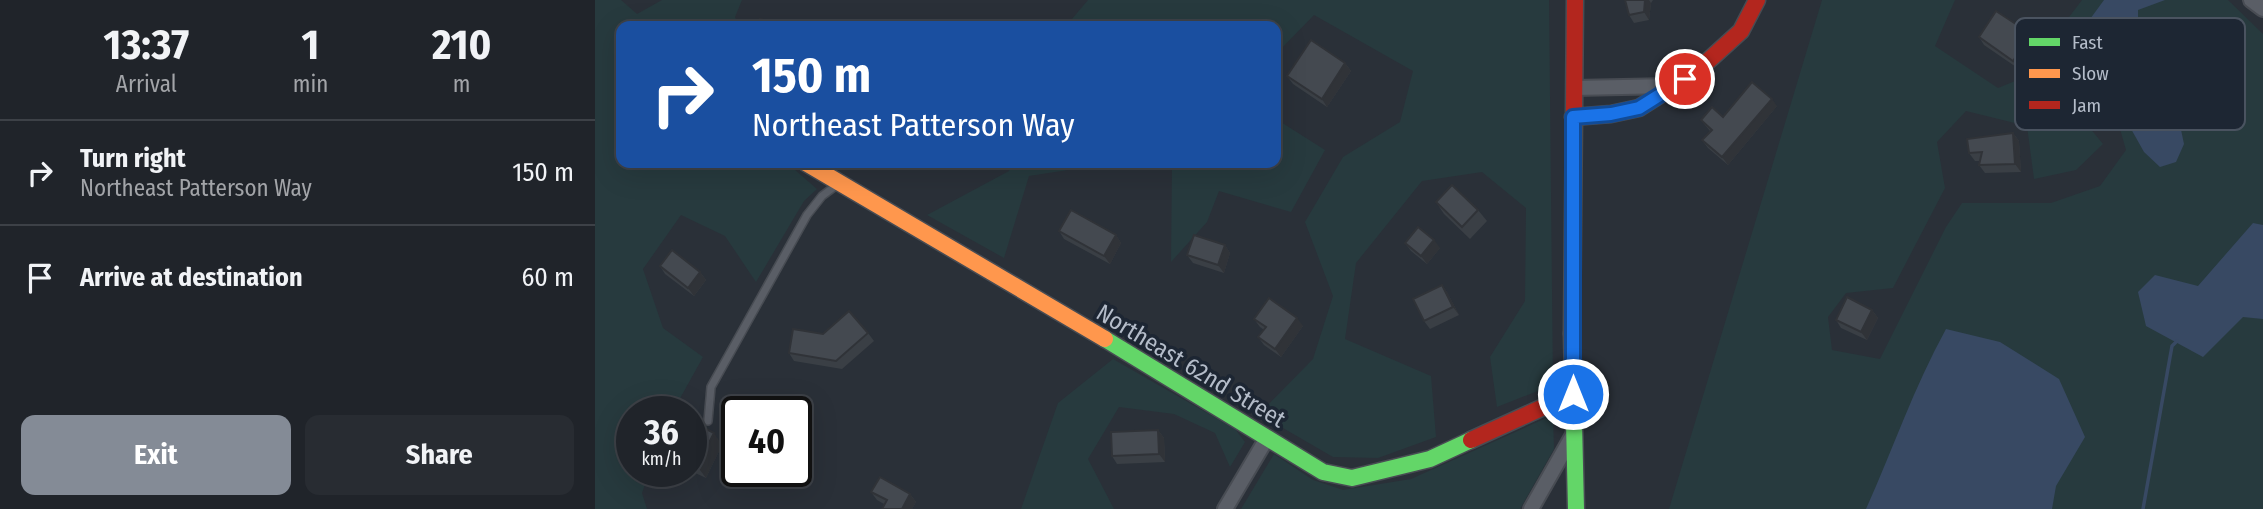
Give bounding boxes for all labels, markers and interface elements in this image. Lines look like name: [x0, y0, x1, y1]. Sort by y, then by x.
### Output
legend: [2015, 18, 2245, 130]
text: 13:37: [104, 20, 189, 70]
text: 1: [302, 20, 319, 70]
text: 210: [432, 20, 491, 70]
text: Fast: [2072, 31, 2103, 54]
text: 150 m: [752, 46, 871, 105]
icon: right: [637, 49, 728, 140]
pin: [1655, 49, 1715, 109]
icon: arrive: [1666, 60, 1704, 98]
text: Slow: [2072, 62, 2109, 85]
text: Arrival: [116, 70, 177, 98]
text: min: [293, 70, 328, 98]
text: m: [453, 70, 470, 98]
text: Jam: [2072, 94, 2101, 117]
text: Northeast Patterson Way: [752, 106, 1074, 144]
text: Turn right: [80, 143, 186, 174]
icon: right: [21, 154, 59, 192]
text: 150 m: [512, 157, 574, 188]
text: Northeast Patterson Way: [80, 174, 312, 202]
icon: arrive: [21, 259, 59, 297]
text: Arrive at destination: [80, 262, 303, 293]
text: 60 m: [521, 262, 574, 293]
street label: Northeast 62nd Street: [1091, 299, 1291, 434]
position arrow: [1536, 357, 1610, 431]
speed limit sign: 40: [721, 396, 812, 487]
text: 36: [644, 411, 679, 453]
button: Exit: [21, 415, 291, 495]
button: Share: [305, 415, 574, 495]
text: km/h: [641, 448, 682, 470]

